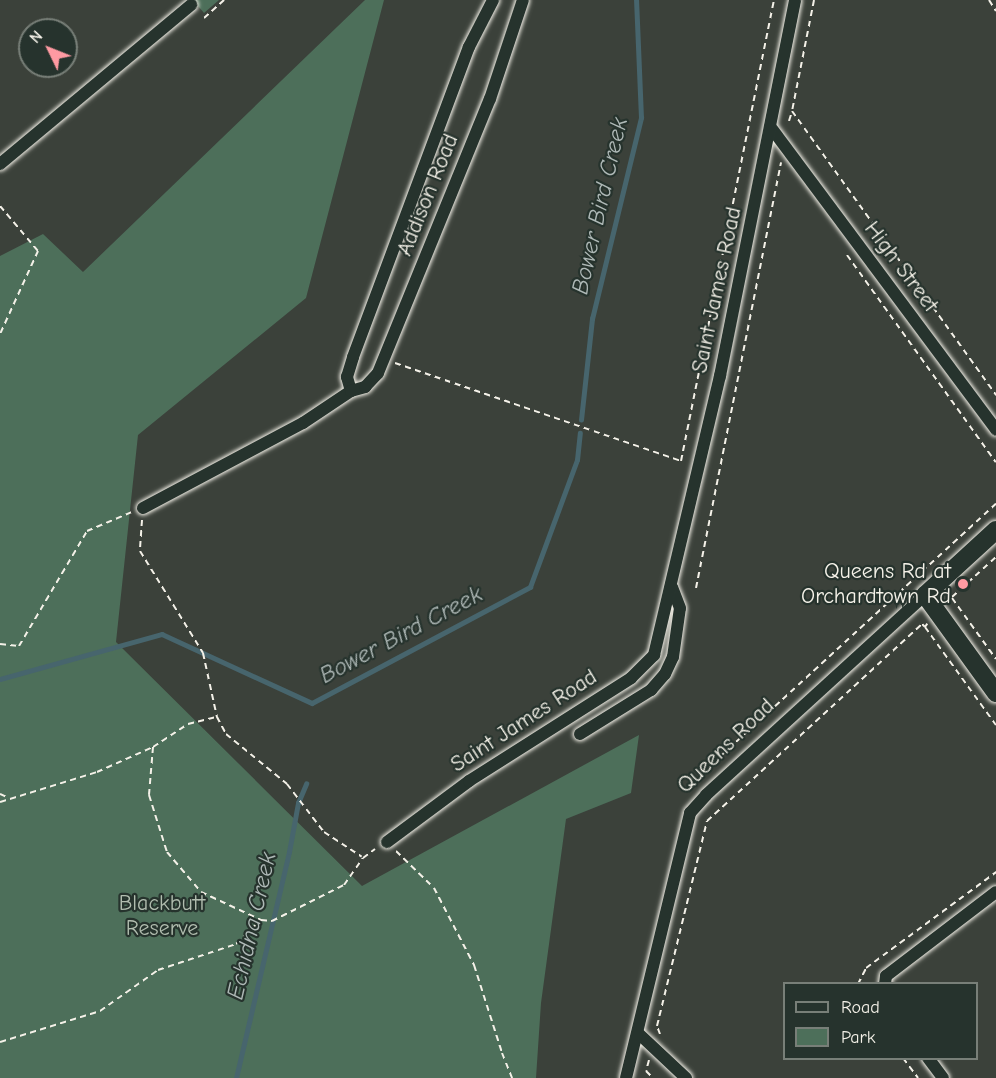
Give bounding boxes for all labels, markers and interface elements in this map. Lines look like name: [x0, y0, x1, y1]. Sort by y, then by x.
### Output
north arrow: [18, 18, 78, 78]
text: N: [26, 27, 46, 47]
water label: Bower Bird Creek: [566, 115, 634, 297]
street label: Addison Road: [392, 130, 464, 260]
street label: Saint James Road: [687, 205, 747, 375]
street label: High Street: [858, 216, 944, 318]
place label: Queens Rd at Orchardtown Rd: [801, 558, 951, 610]
marker: Queens Rd at Orchardtown Rd: [956, 577, 970, 591]
water label: Bower Bird Creek: [315, 580, 487, 690]
street label: Saint James Road: [446, 664, 602, 778]
street label: Queens Road: [672, 693, 780, 799]
water label: Echidna Creek: [221, 850, 283, 1002]
park label: Blackbutt Reserve: [119, 890, 205, 942]
legend: [783, 982, 978, 1060]
text: Road: [841, 997, 880, 1018]
text: Park: [841, 1027, 875, 1048]

